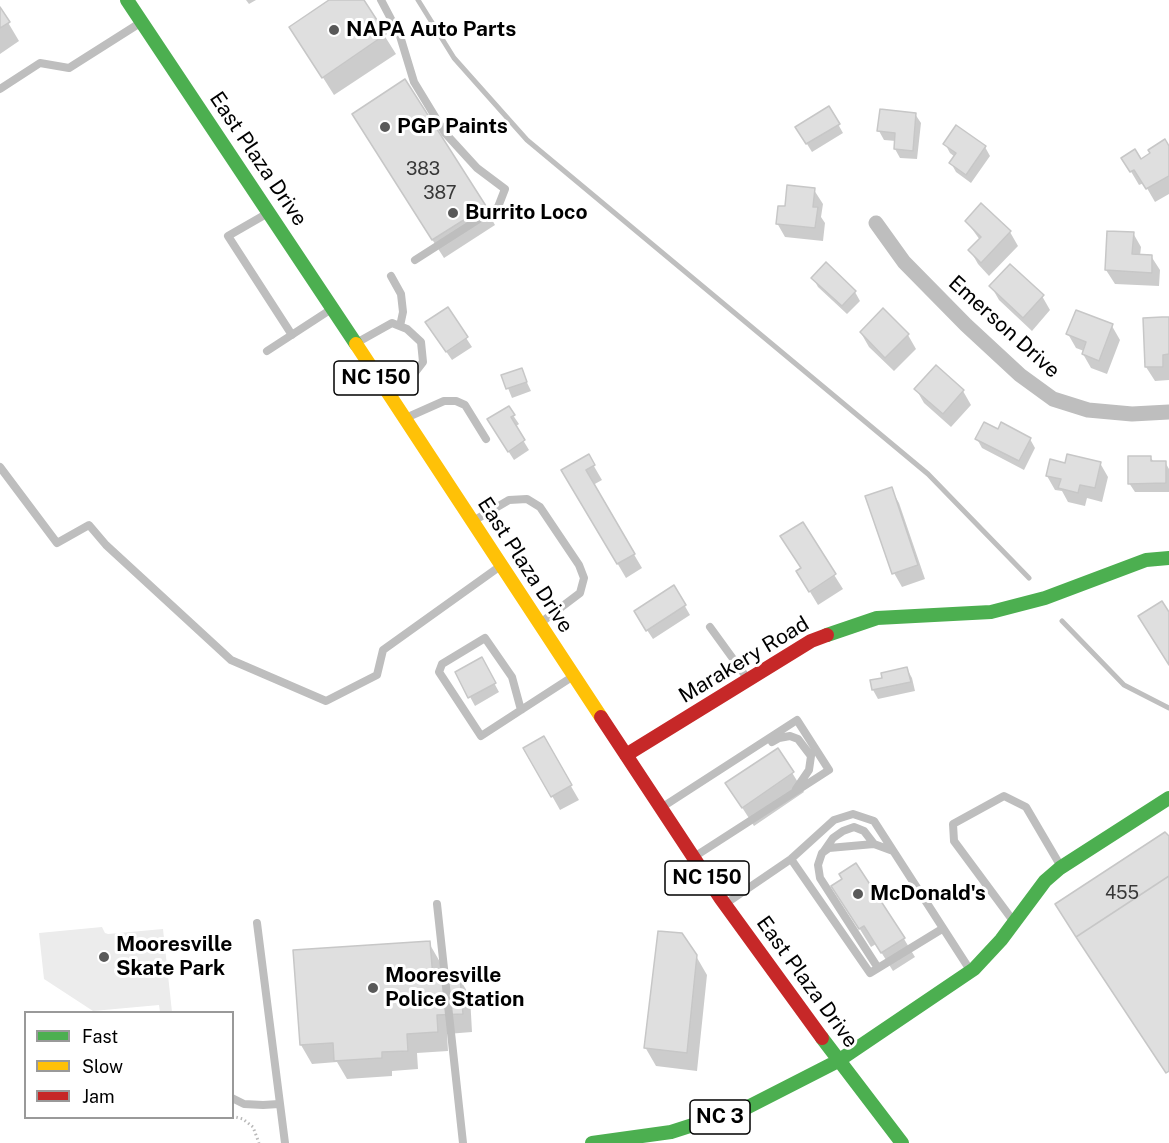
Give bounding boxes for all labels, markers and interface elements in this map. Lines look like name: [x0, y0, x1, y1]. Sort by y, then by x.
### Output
place label: NAPA Auto Parts: [346, 17, 516, 43]
marker: NAPA Auto Parts: [327, 23, 341, 37]
street label: East Plaza Drive: [204, 87, 312, 231]
place label: PGP Paints: [397, 114, 508, 140]
marker: PGP Paints: [378, 120, 392, 134]
house number: 383: [406, 158, 440, 180]
house number: 387: [423, 182, 457, 204]
place label: Burrito Loco: [465, 200, 588, 226]
marker: Burrito Loco: [446, 206, 460, 220]
street label: Emerson Drive: [943, 270, 1065, 384]
road number: NC 150: [334, 361, 418, 395]
street label: East Plaza Drive: [472, 493, 578, 637]
street label: Marakery Road: [674, 611, 814, 709]
road number: NC 150: [665, 861, 749, 895]
place label: McDonald's: [870, 881, 986, 907]
house number: 455: [1105, 882, 1139, 904]
marker: McDonald's: [851, 887, 865, 901]
street label: East Plaza Drive: [751, 911, 863, 1053]
place label: Mooresville Skate Park: [116, 932, 232, 982]
marker: Mooresville Skate Park: [97, 950, 111, 964]
place label: Mooresville Police Station: [385, 963, 524, 1013]
marker: Mooresville Police Station: [366, 981, 380, 995]
legend: [24, 1011, 234, 1119]
text: Fast: [82, 1026, 118, 1047]
text: Slow: [82, 1056, 123, 1077]
text: Jam: [82, 1086, 115, 1107]
road number: NC 3: [690, 1100, 750, 1134]

